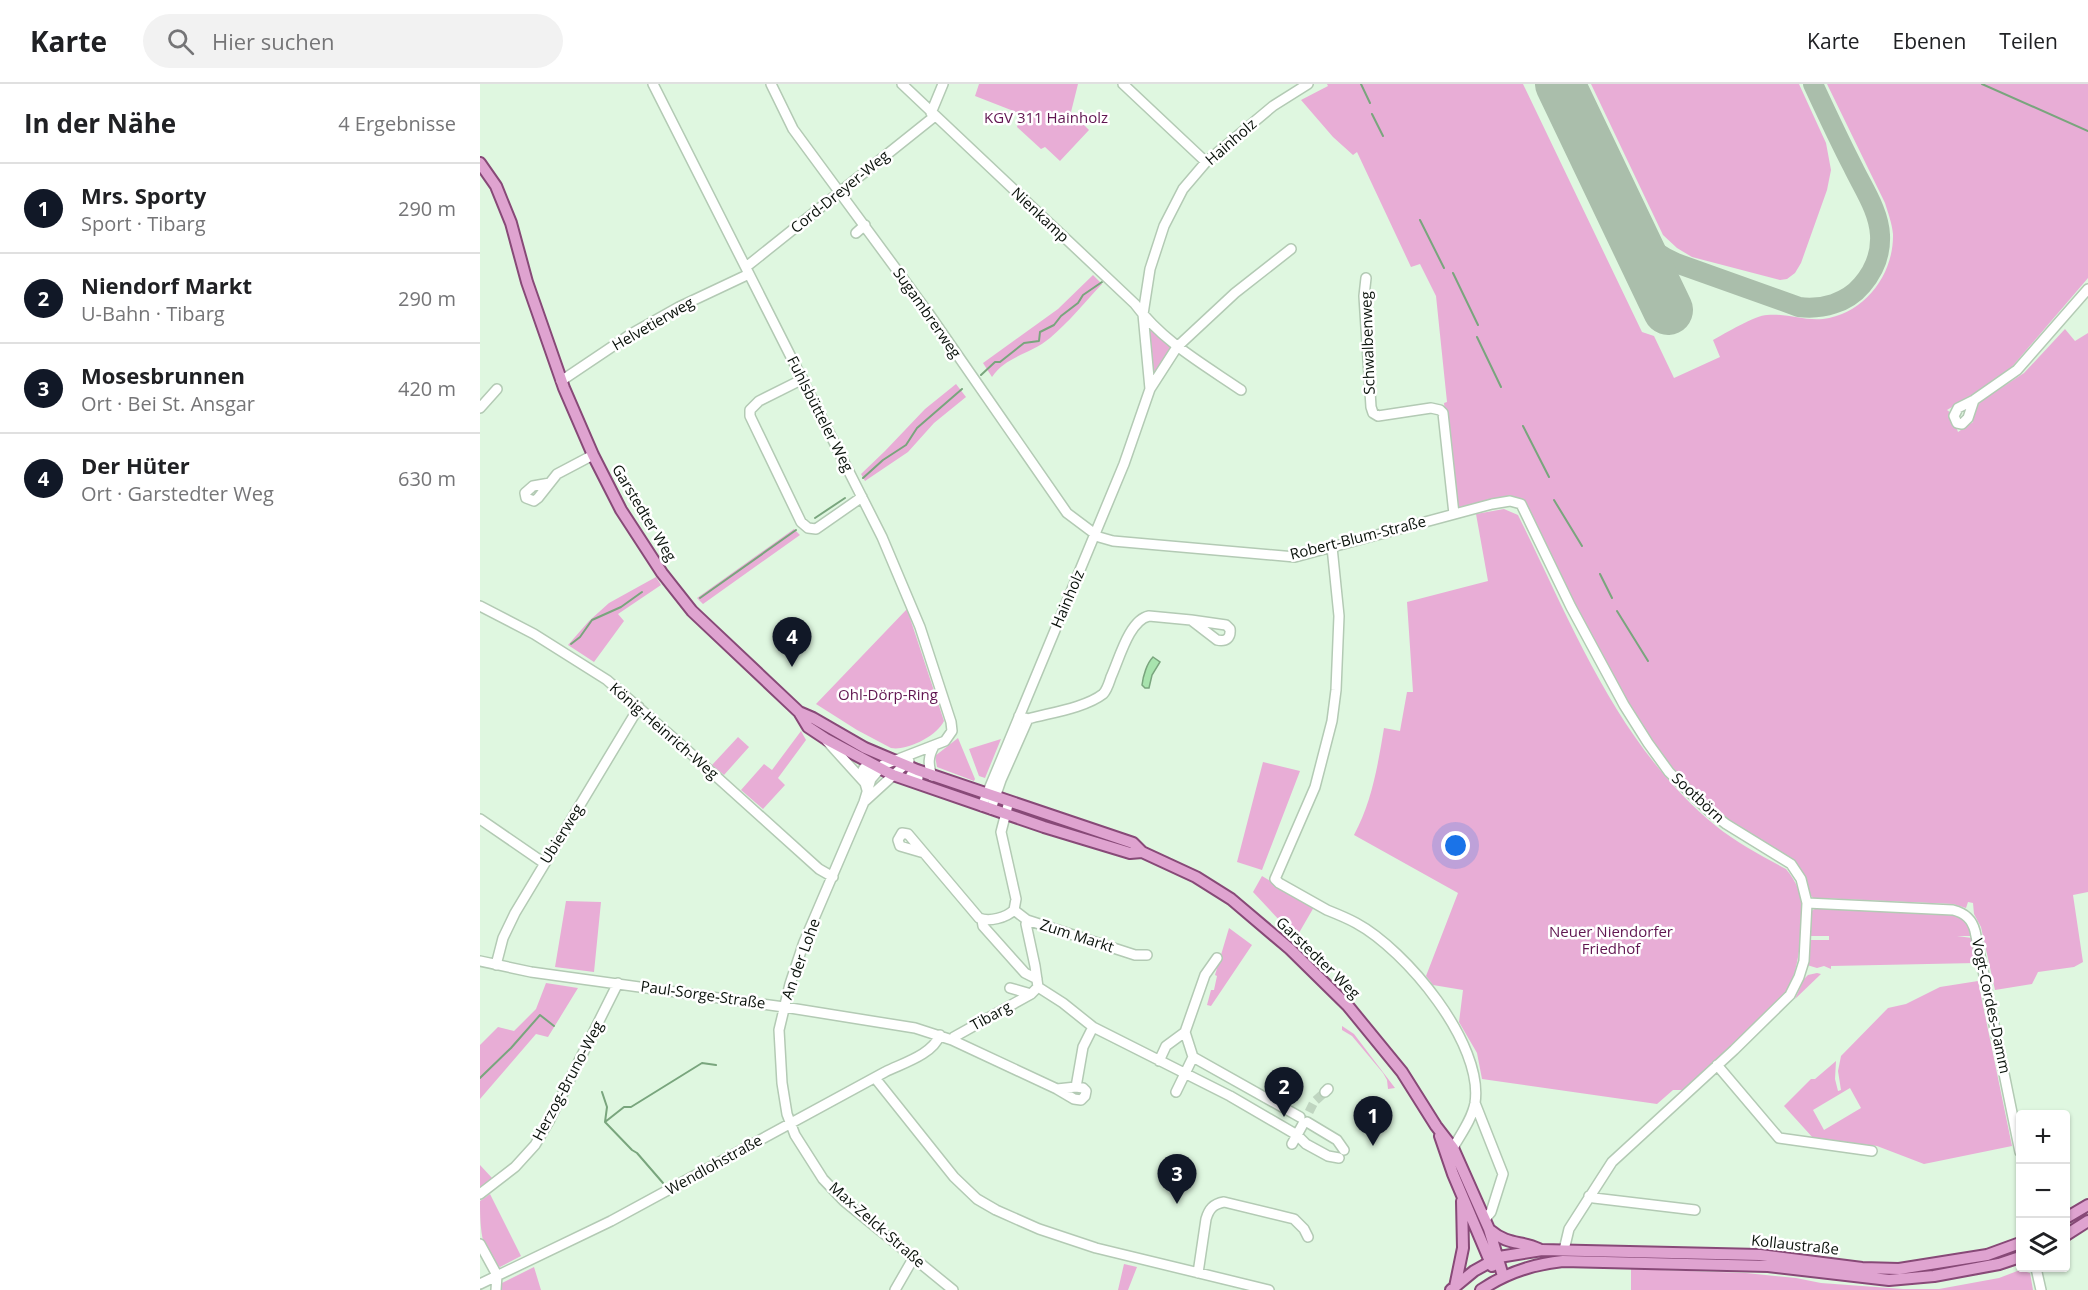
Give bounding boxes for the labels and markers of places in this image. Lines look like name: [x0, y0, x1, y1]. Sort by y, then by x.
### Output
pin: 4: [772, 618, 812, 667]
pin: 2: [1264, 1068, 1304, 1117]
pin: 1: [1354, 1096, 1392, 1146]
pin: 3: [1158, 1154, 1196, 1204]

